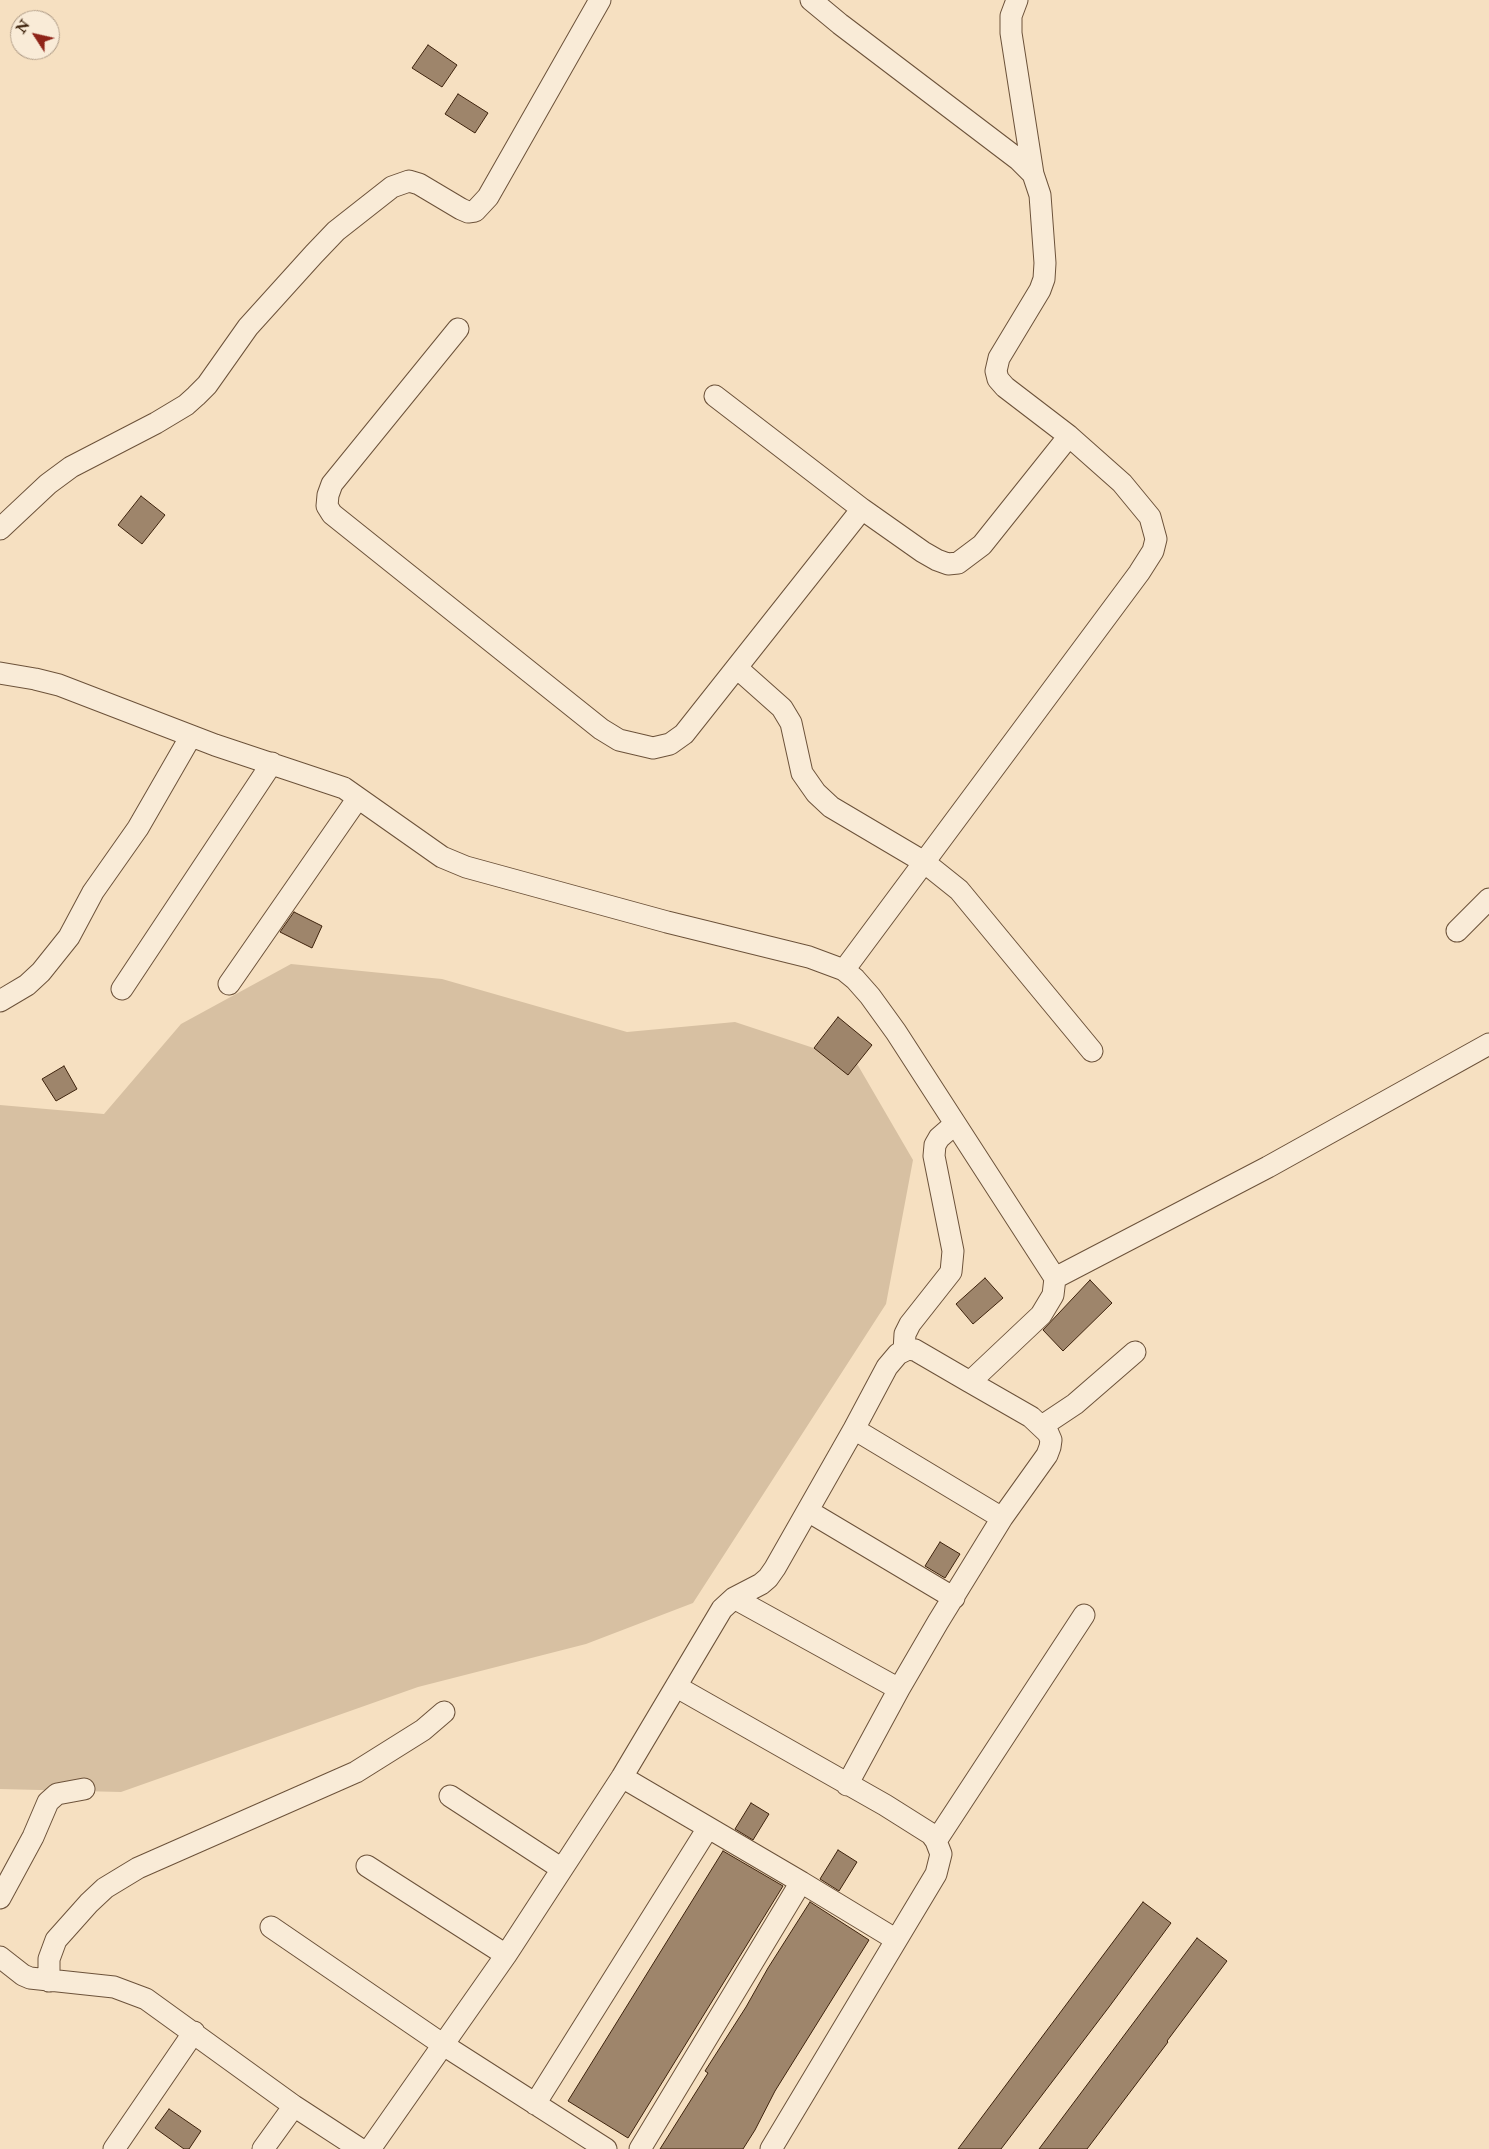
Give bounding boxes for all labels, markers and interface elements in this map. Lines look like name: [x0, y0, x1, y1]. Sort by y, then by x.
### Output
north arrow: [10, 10, 60, 60]
text: N: [13, 17, 34, 37]

